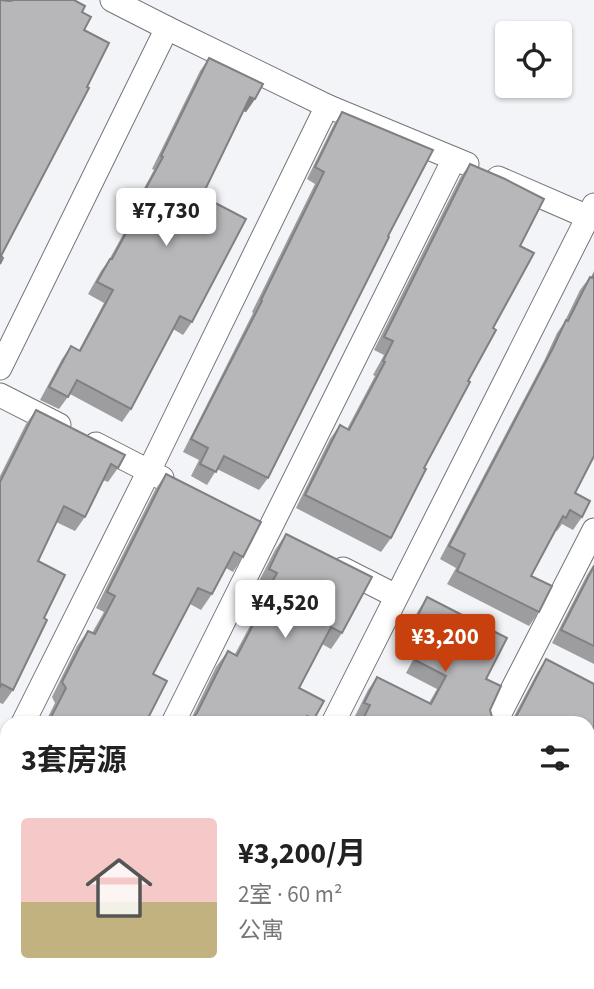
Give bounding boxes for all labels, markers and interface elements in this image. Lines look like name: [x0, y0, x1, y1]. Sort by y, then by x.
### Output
map controls: [495, 21, 572, 98]
button: locate: [495, 21, 572, 98]
pin: ¥7,730: [109, 188, 223, 248]
text: ¥7,730: [132, 194, 200, 227]
pin: ¥4,520: [228, 580, 342, 640]
text: ¥4,520: [251, 586, 319, 619]
pin: ¥3,200: [388, 614, 502, 674]
text: ¥3,200: [411, 620, 479, 653]
text: 3套房源: [21, 739, 127, 782]
icon: filters: [536, 739, 574, 777]
text: ¥3,200/月: [238, 832, 366, 875]
icon: home: [77, 846, 161, 930]
text: 2室 · 60 m²: [238, 878, 342, 911]
text: 公寓: [238, 914, 284, 947]

